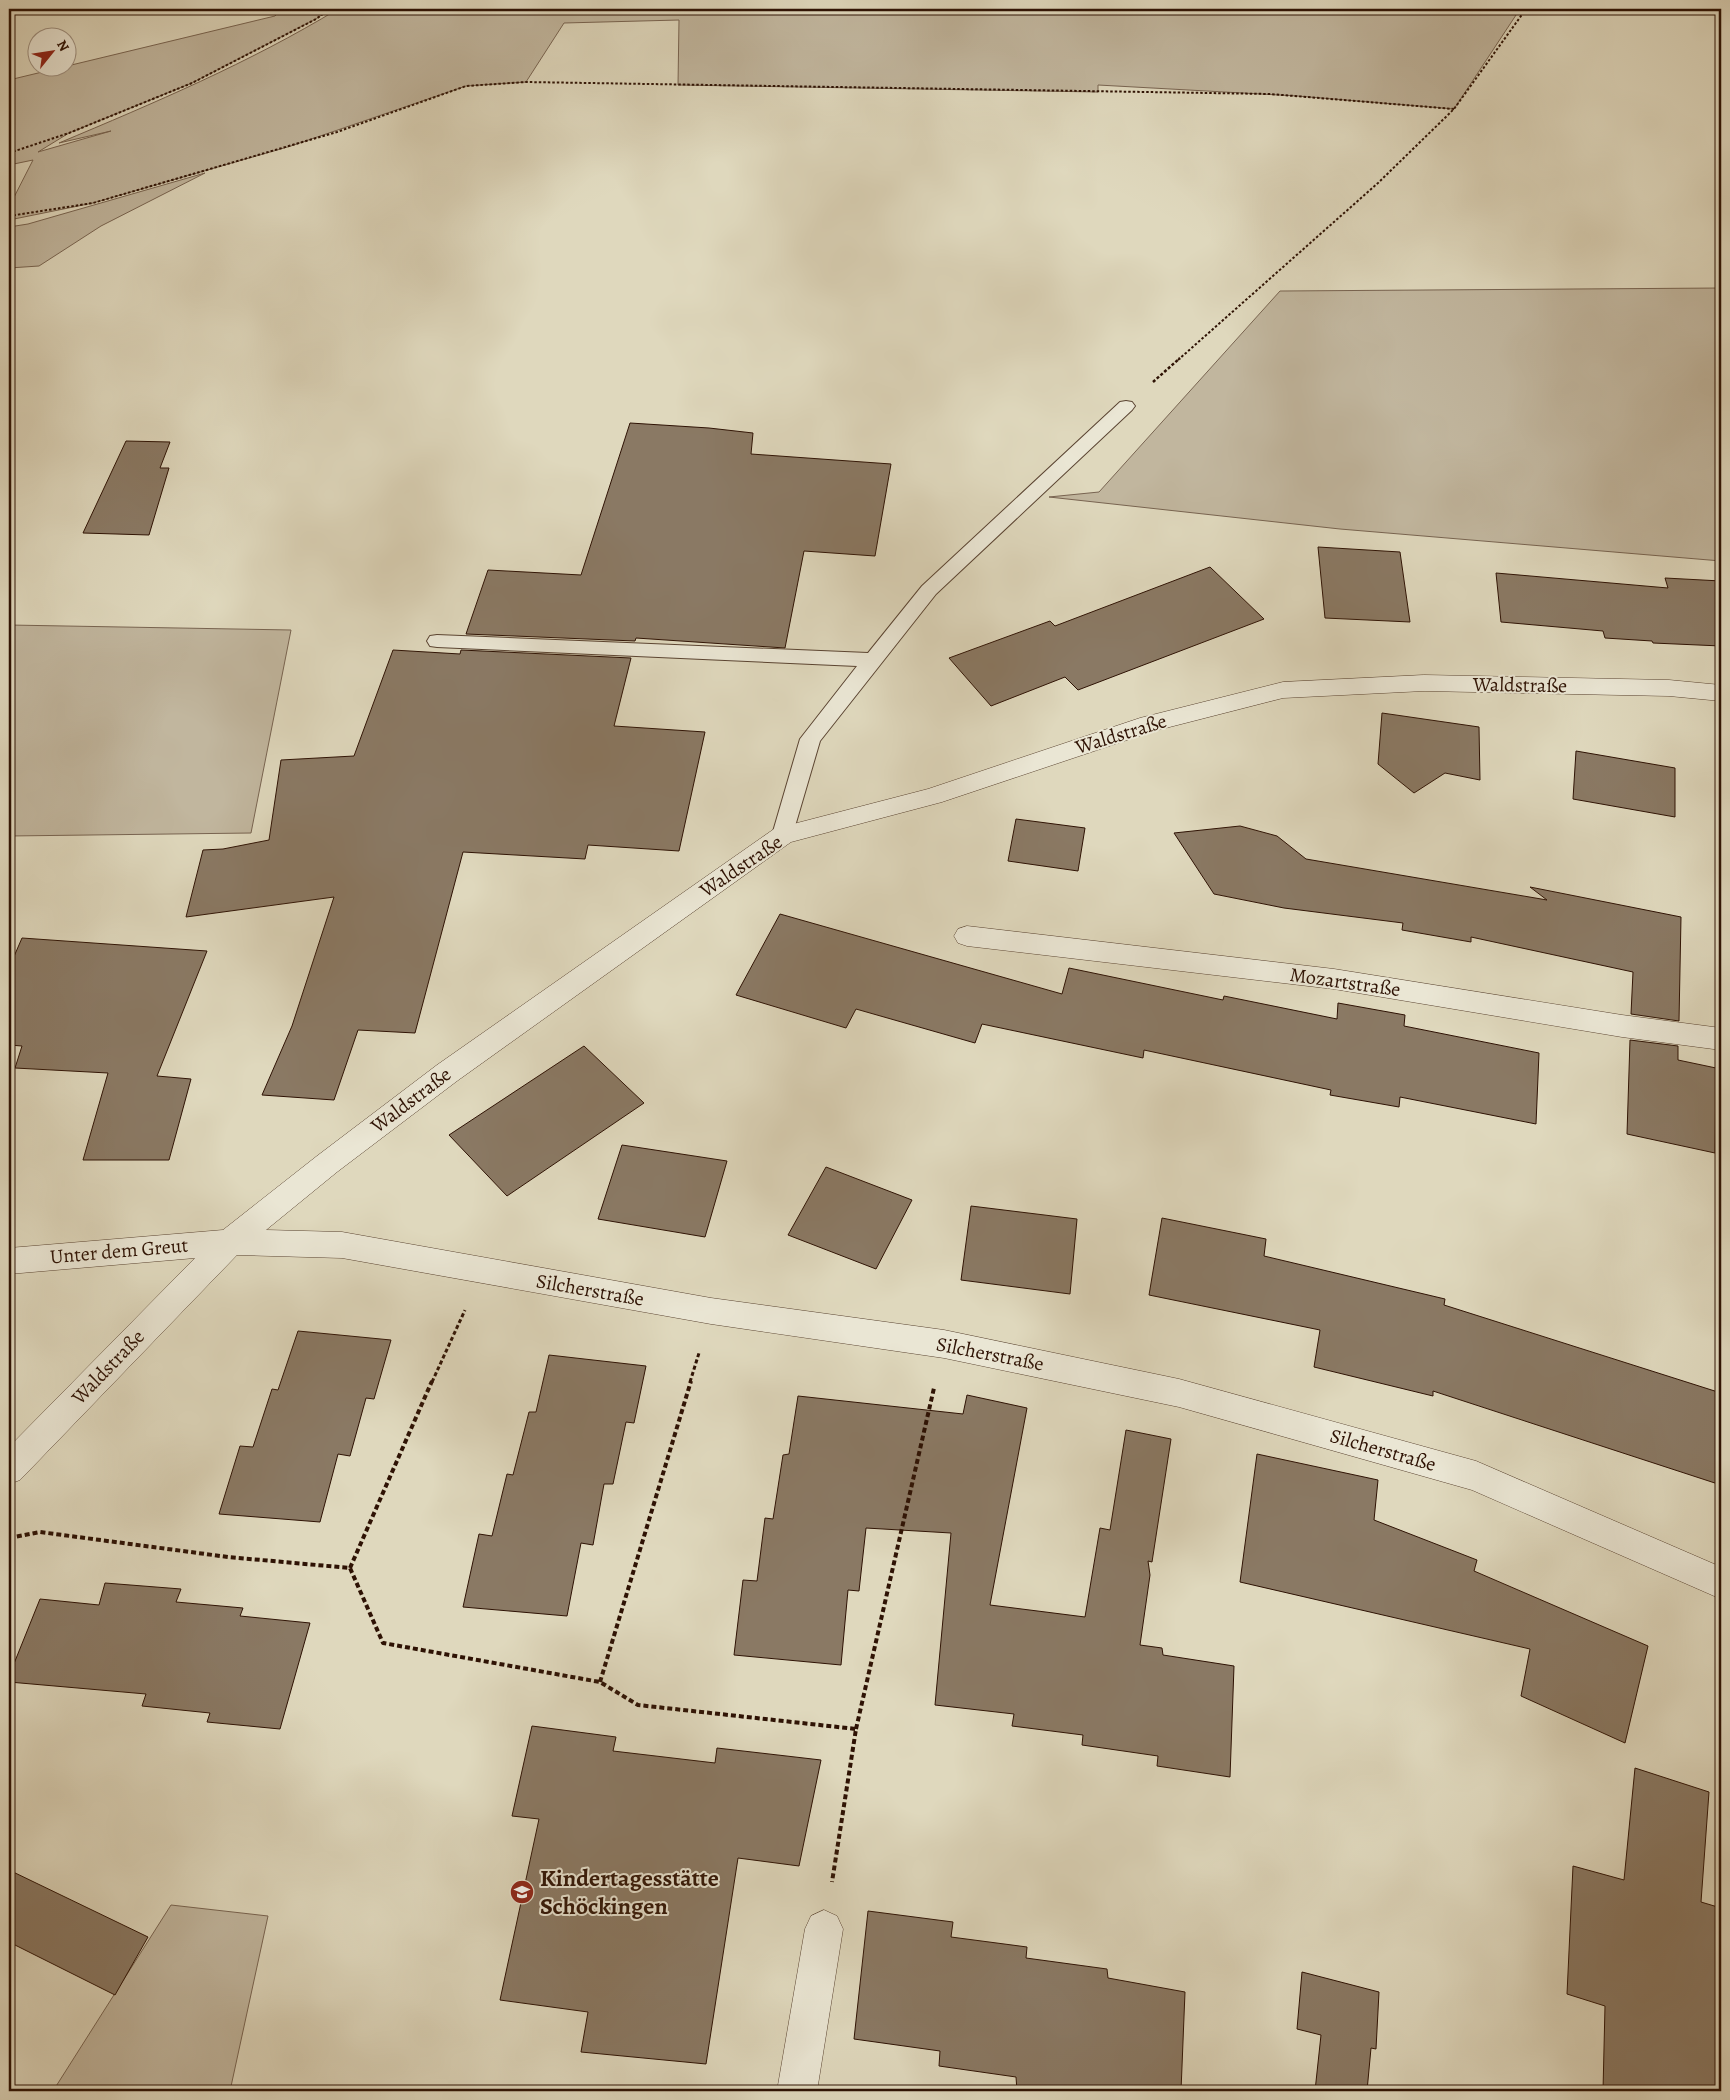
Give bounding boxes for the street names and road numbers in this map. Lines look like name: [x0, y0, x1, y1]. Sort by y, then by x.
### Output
street label: Waldstraße: [1472, 671, 1567, 699]
street label: Waldstraße: [1071, 707, 1170, 761]
street label: Waldstraße: [694, 828, 788, 904]
street label: Mozartstraße: [1288, 961, 1402, 1003]
street label: Waldstraße: [364, 1061, 457, 1140]
street label: Unter dem Greut: [49, 1231, 190, 1270]
street label: Silcherstraße: [534, 1267, 646, 1313]
street label: Waldstraße: [65, 1324, 150, 1411]
street label: Silcherstraße: [934, 1330, 1046, 1378]
street label: Silcherstraße: [1327, 1422, 1439, 1478]

